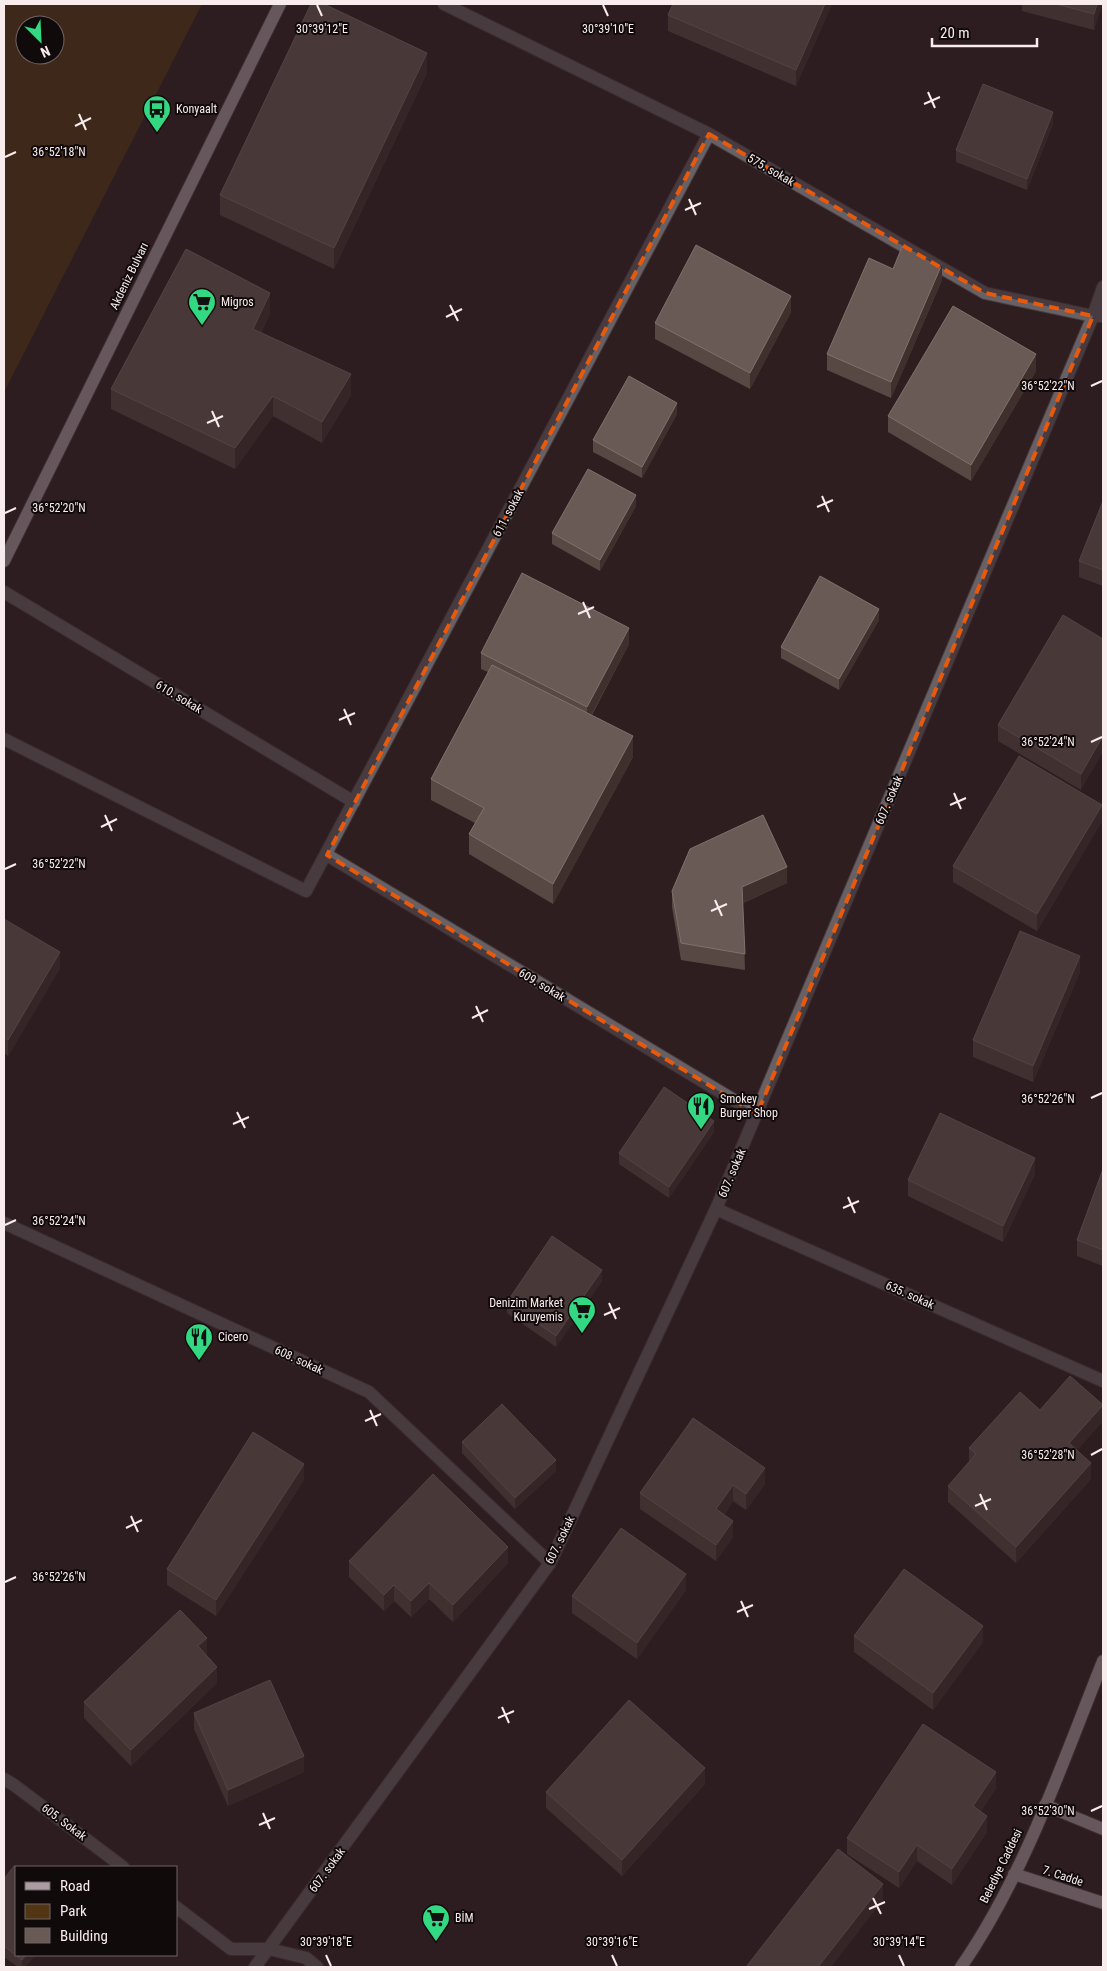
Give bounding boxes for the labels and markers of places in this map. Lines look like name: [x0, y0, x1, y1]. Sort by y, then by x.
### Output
bus stop icon: Konyaalt: [142, 94, 172, 133]
place label: Konyaalt: [176, 102, 217, 116]
supermarket icon: Migros: [187, 287, 217, 326]
place label: Migros: [221, 295, 254, 309]
restaurant icon: Smokey Burger Shop: [686, 1091, 716, 1130]
place label: Smokey Burger Shop: [720, 1092, 778, 1120]
supermarket icon: Denizim Market Kuruyemis: [567, 1295, 597, 1334]
place label: Denizim Market Kuruyemis: [489, 1296, 563, 1324]
restaurant icon: Cicero: [184, 1322, 214, 1361]
place label: Cicero: [218, 1330, 248, 1344]
supermarket icon: BİM: [421, 1903, 451, 1942]
place label: BİM: [455, 1910, 474, 1925]

